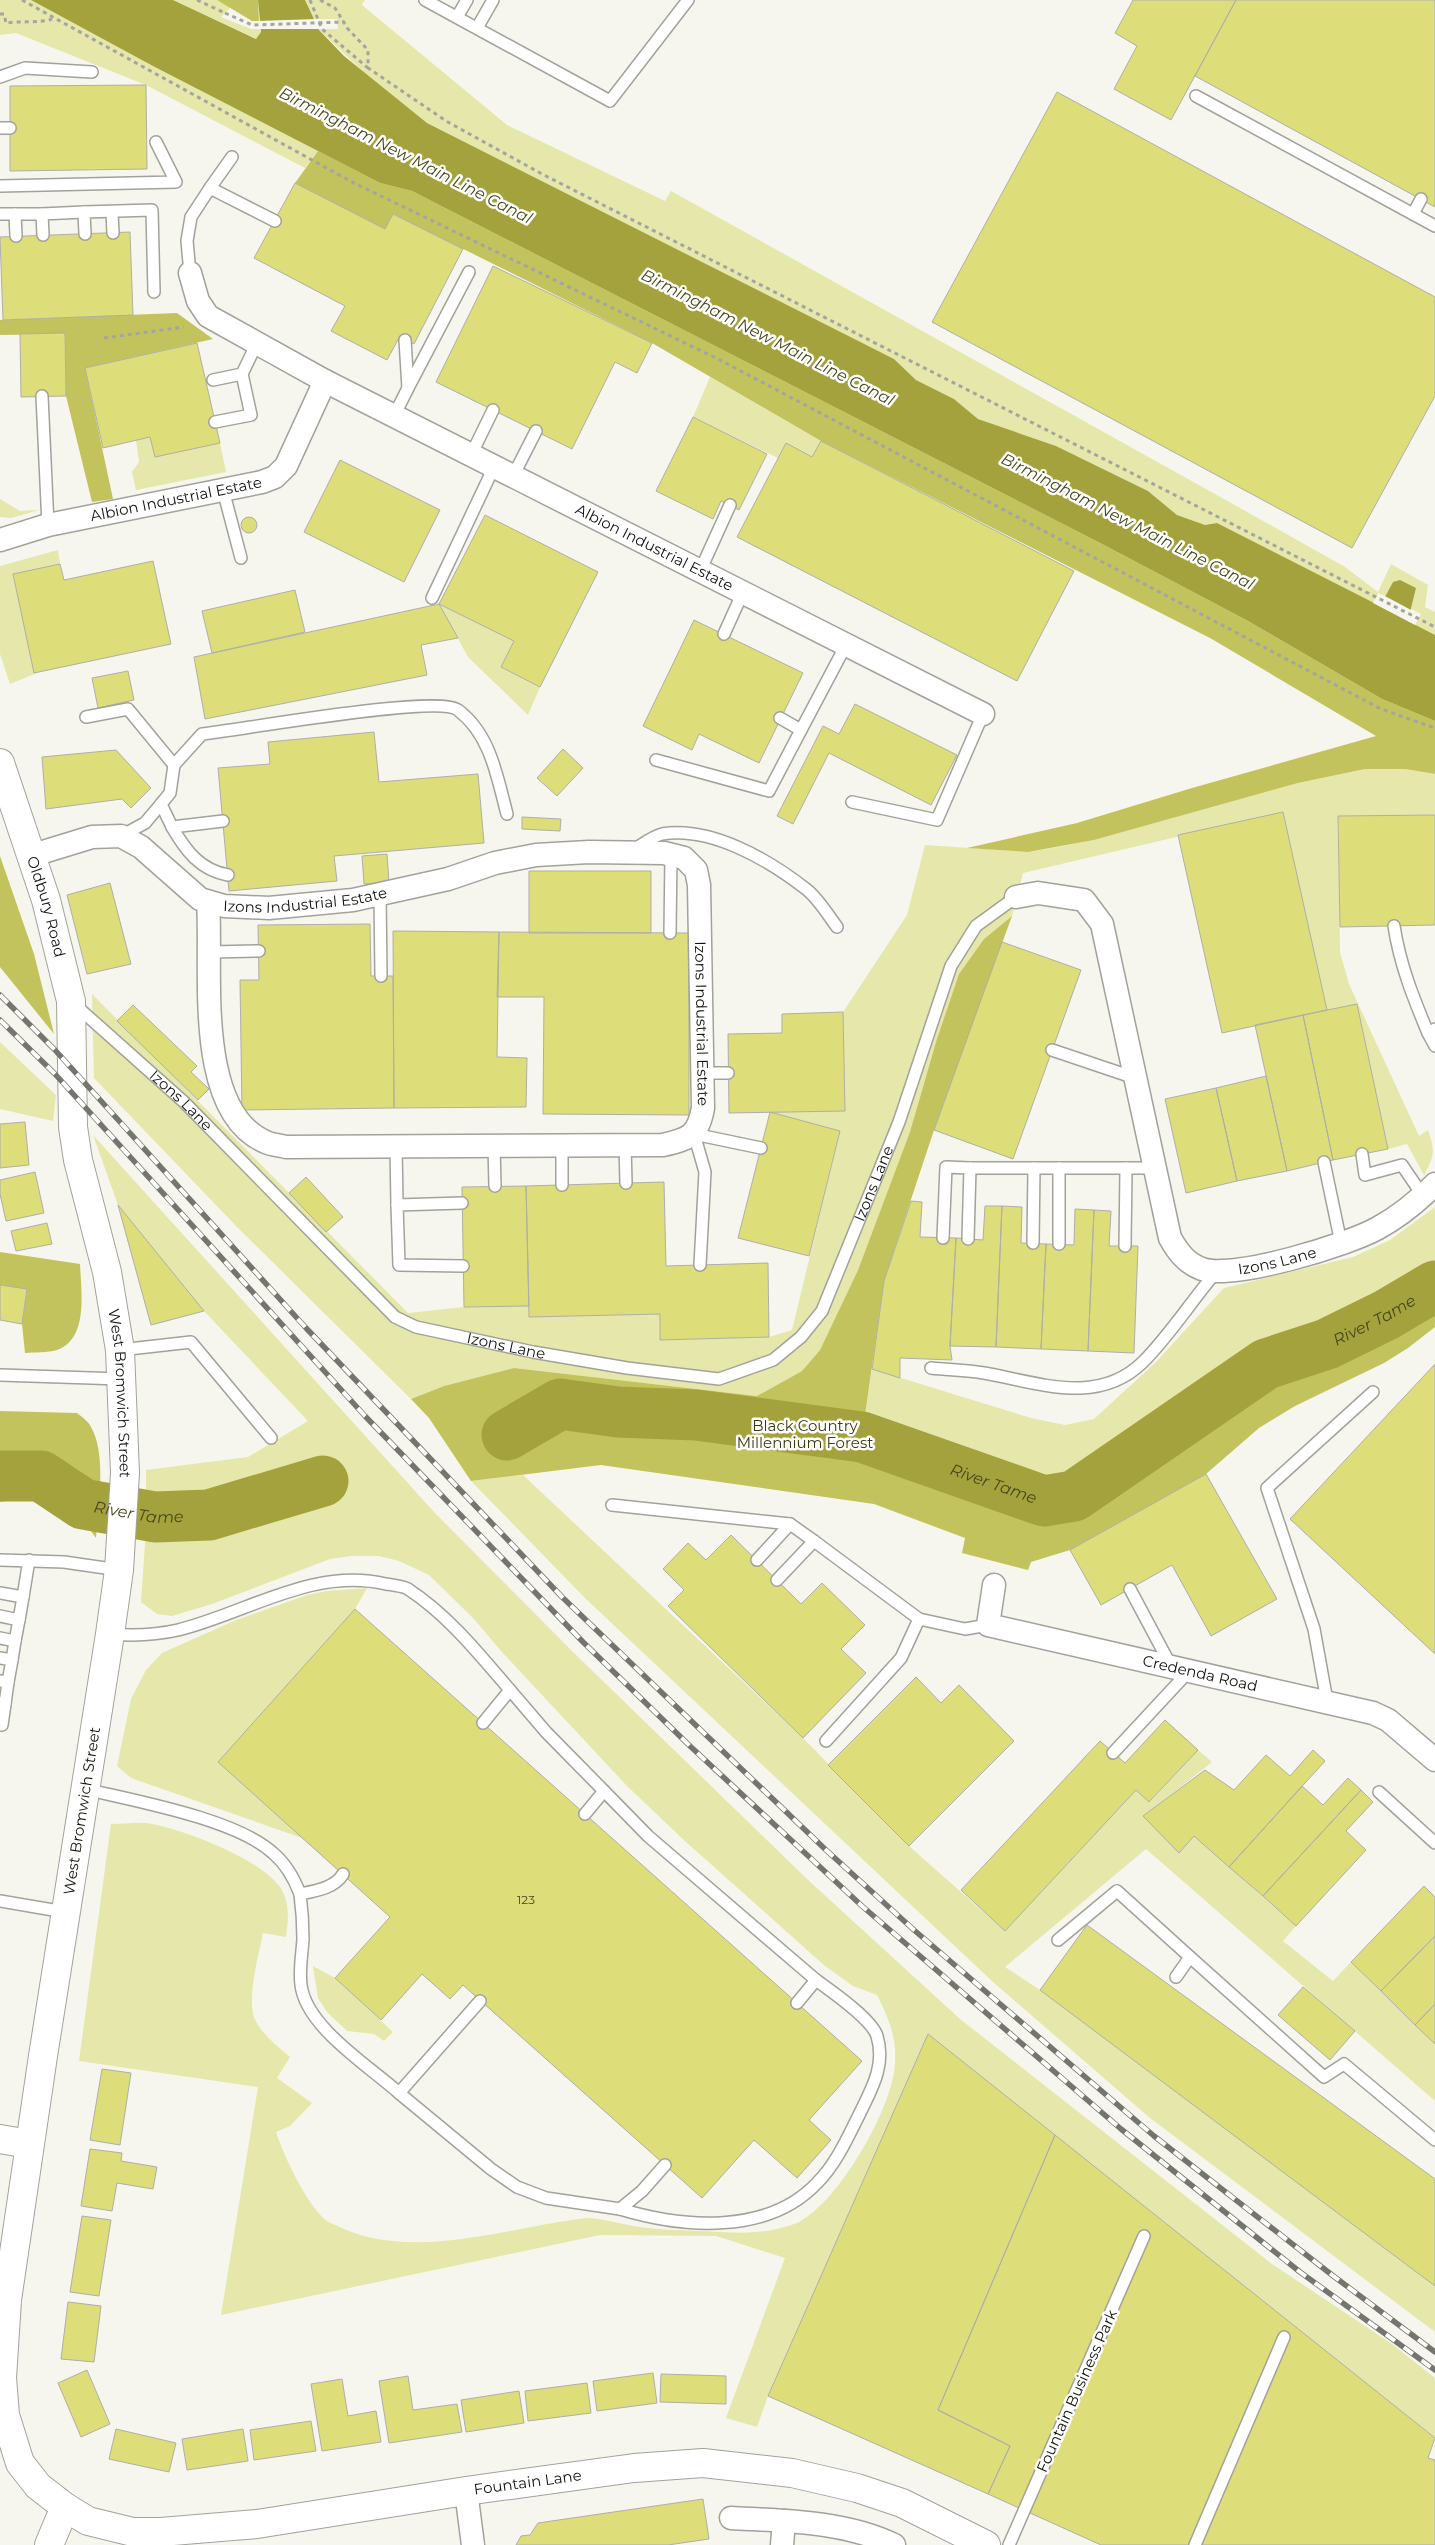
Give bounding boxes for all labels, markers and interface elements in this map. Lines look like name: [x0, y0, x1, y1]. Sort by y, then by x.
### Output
water label: Birmingham New Main Line Canal: [276, 83, 536, 228]
water label: Birmingham New Main Line Canal: [638, 265, 898, 410]
water label: Birmingham New Main Line Canal: [998, 449, 1258, 594]
street label: Albion Industrial Estate: [89, 472, 263, 525]
street label: Albion Industrial Estate: [572, 499, 737, 595]
street label: Oldbury Road: [23, 854, 70, 959]
street label: Izons Industrial Estate: [223, 883, 389, 917]
street label: Izons Industrial Estate: [691, 941, 713, 1106]
street label: Izons Lane: [146, 1066, 217, 1134]
street label: Izons Lane: [850, 1143, 897, 1224]
street label: Izons Lane: [1237, 1242, 1318, 1279]
water label: River Tame: [1330, 1291, 1419, 1350]
street label: West Bromwich Street: [104, 1307, 135, 1479]
street label: Izons Lane: [465, 1328, 547, 1363]
park label: Black Country Millennium Forest: [737, 1416, 873, 1452]
water label: River Tame: [948, 1460, 1039, 1508]
water label: River Tame: [92, 1497, 184, 1527]
street label: Credenda Road: [1141, 1651, 1259, 1695]
street label: West Bromwich Street: [59, 1726, 104, 1896]
house number: 123: [517, 1892, 535, 1907]
street label: Fountain Business Park: [1032, 2306, 1121, 2475]
street label: Fountain Lane: [473, 2465, 583, 2499]

